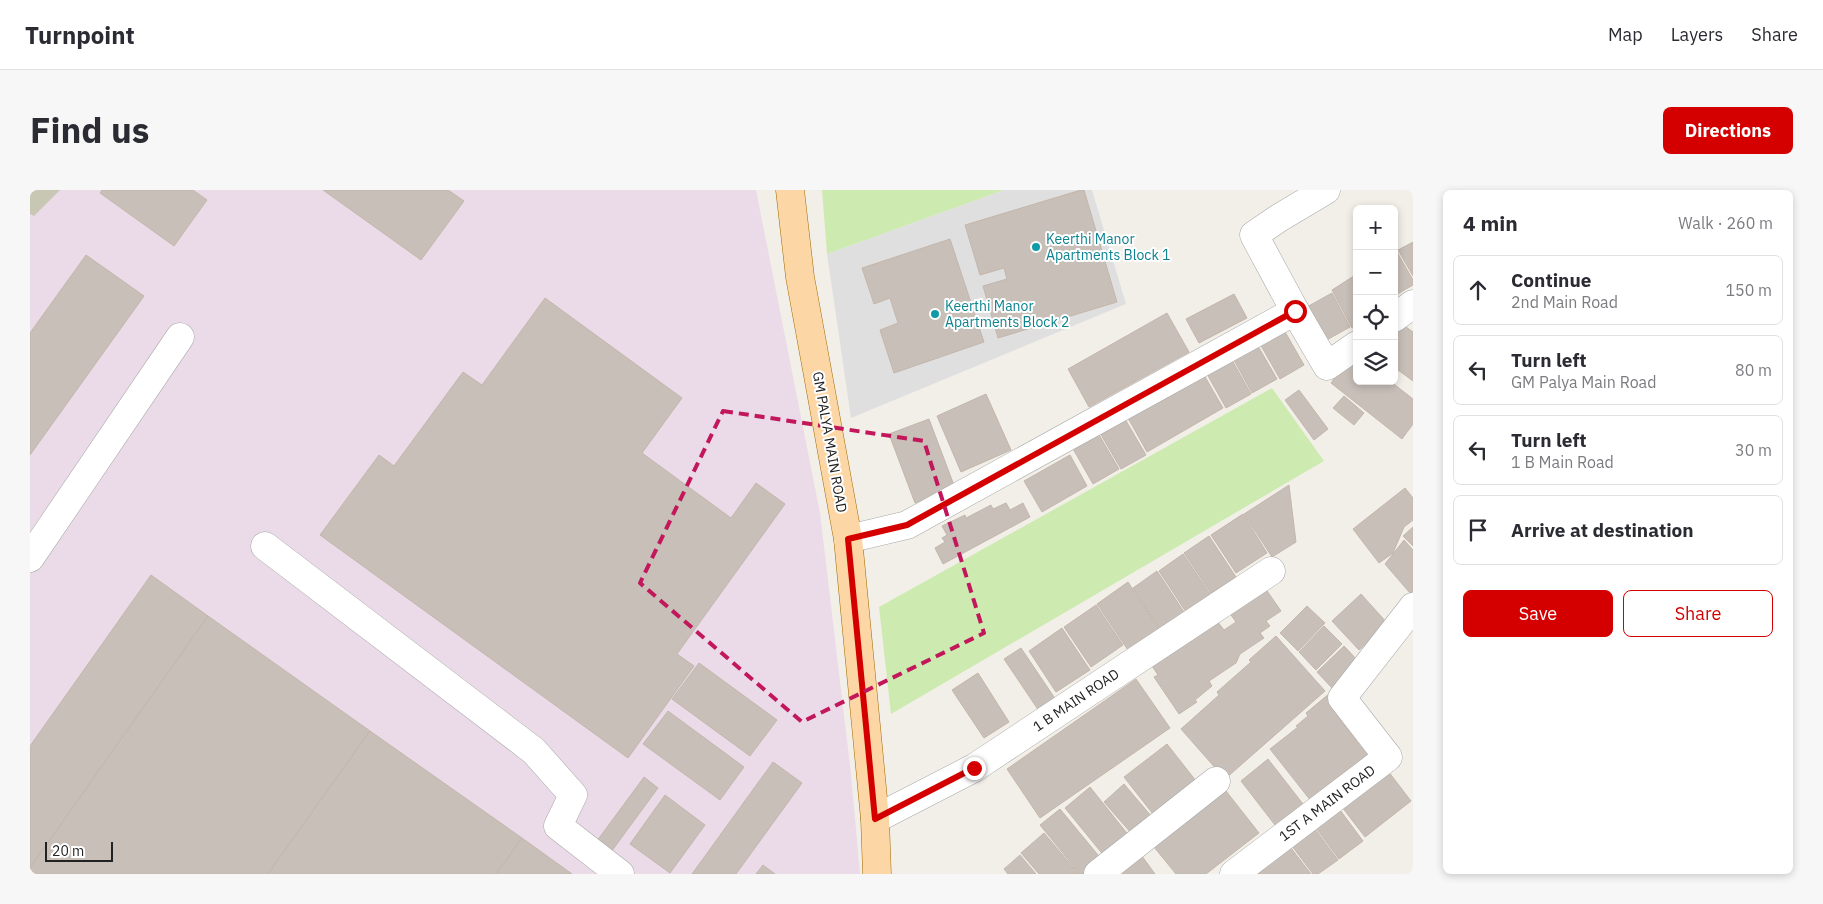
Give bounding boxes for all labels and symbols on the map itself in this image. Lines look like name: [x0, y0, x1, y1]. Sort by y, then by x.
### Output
place label: Keerthi Manor Apartments Block 1: [1046, 230, 1171, 264]
marker: Keerthi Manor Apartments Block 1: [1030, 241, 1042, 253]
place label: Keerthi Manor Apartments Block 2: [945, 297, 1070, 331]
route start: [1284, 300, 1307, 323]
marker: Keerthi Manor Apartments Block 2: [929, 308, 941, 320]
street label: GM PALYA MAIN ROAD: [809, 370, 851, 514]
street label: 1 B MAIN ROAD: [1029, 665, 1123, 735]
route end: [963, 757, 986, 780]
street label: 1ST A MAIN ROAD: [1275, 761, 1379, 845]
scale bar: [45, 839, 112, 862]

